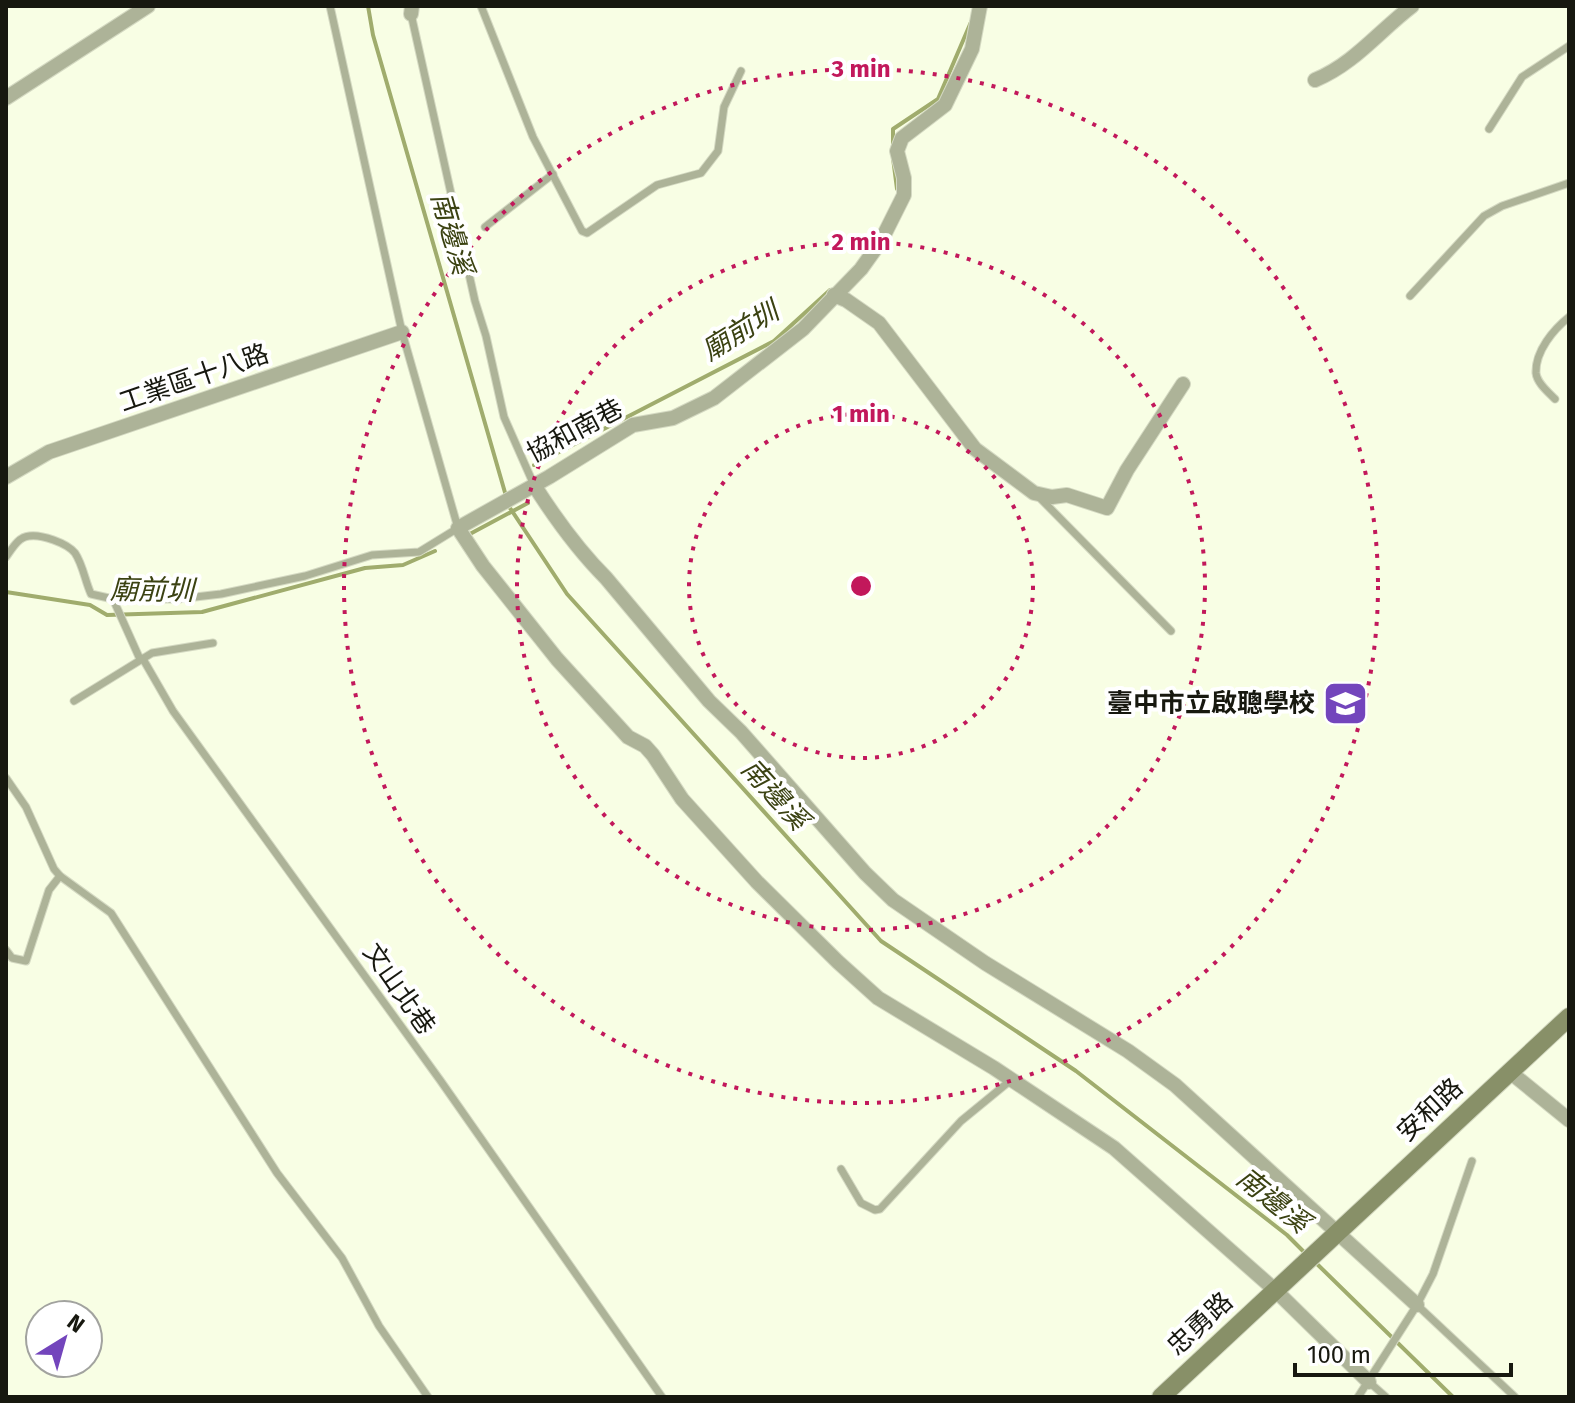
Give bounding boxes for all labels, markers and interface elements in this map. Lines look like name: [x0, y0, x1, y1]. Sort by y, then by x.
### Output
text: 3 min: [830, 55, 891, 83]
water label: 南邊溪: [425, 188, 481, 282]
text: 2 min: [832, 228, 891, 256]
water label: 廟前圳: [696, 293, 788, 367]
street label: 工業區十八路: [115, 338, 273, 418]
street label: 協和南巷: [522, 393, 628, 469]
text: 1 min: [832, 400, 890, 428]
centre of rings: [847, 572, 875, 600]
water label: 廟前圳: [110, 573, 198, 607]
school or university icon: 臺中市立啟聰學校: [1322, 679, 1370, 727]
place label: 臺中市立啟聰學校: [1107, 688, 1315, 719]
water label: 南邊溪: [735, 752, 818, 839]
street label: 文山北巷: [356, 938, 442, 1040]
street label: 安和路: [1391, 1072, 1469, 1148]
water label: 南邊溪: [1230, 1161, 1319, 1242]
street label: 忠勇路: [1161, 1286, 1239, 1362]
north arrow: [24, 1299, 104, 1379]
text: N: [62, 1308, 90, 1339]
scale bar: [1295, 1327, 1511, 1377]
text: 100 m: [1307, 1341, 1371, 1369]

